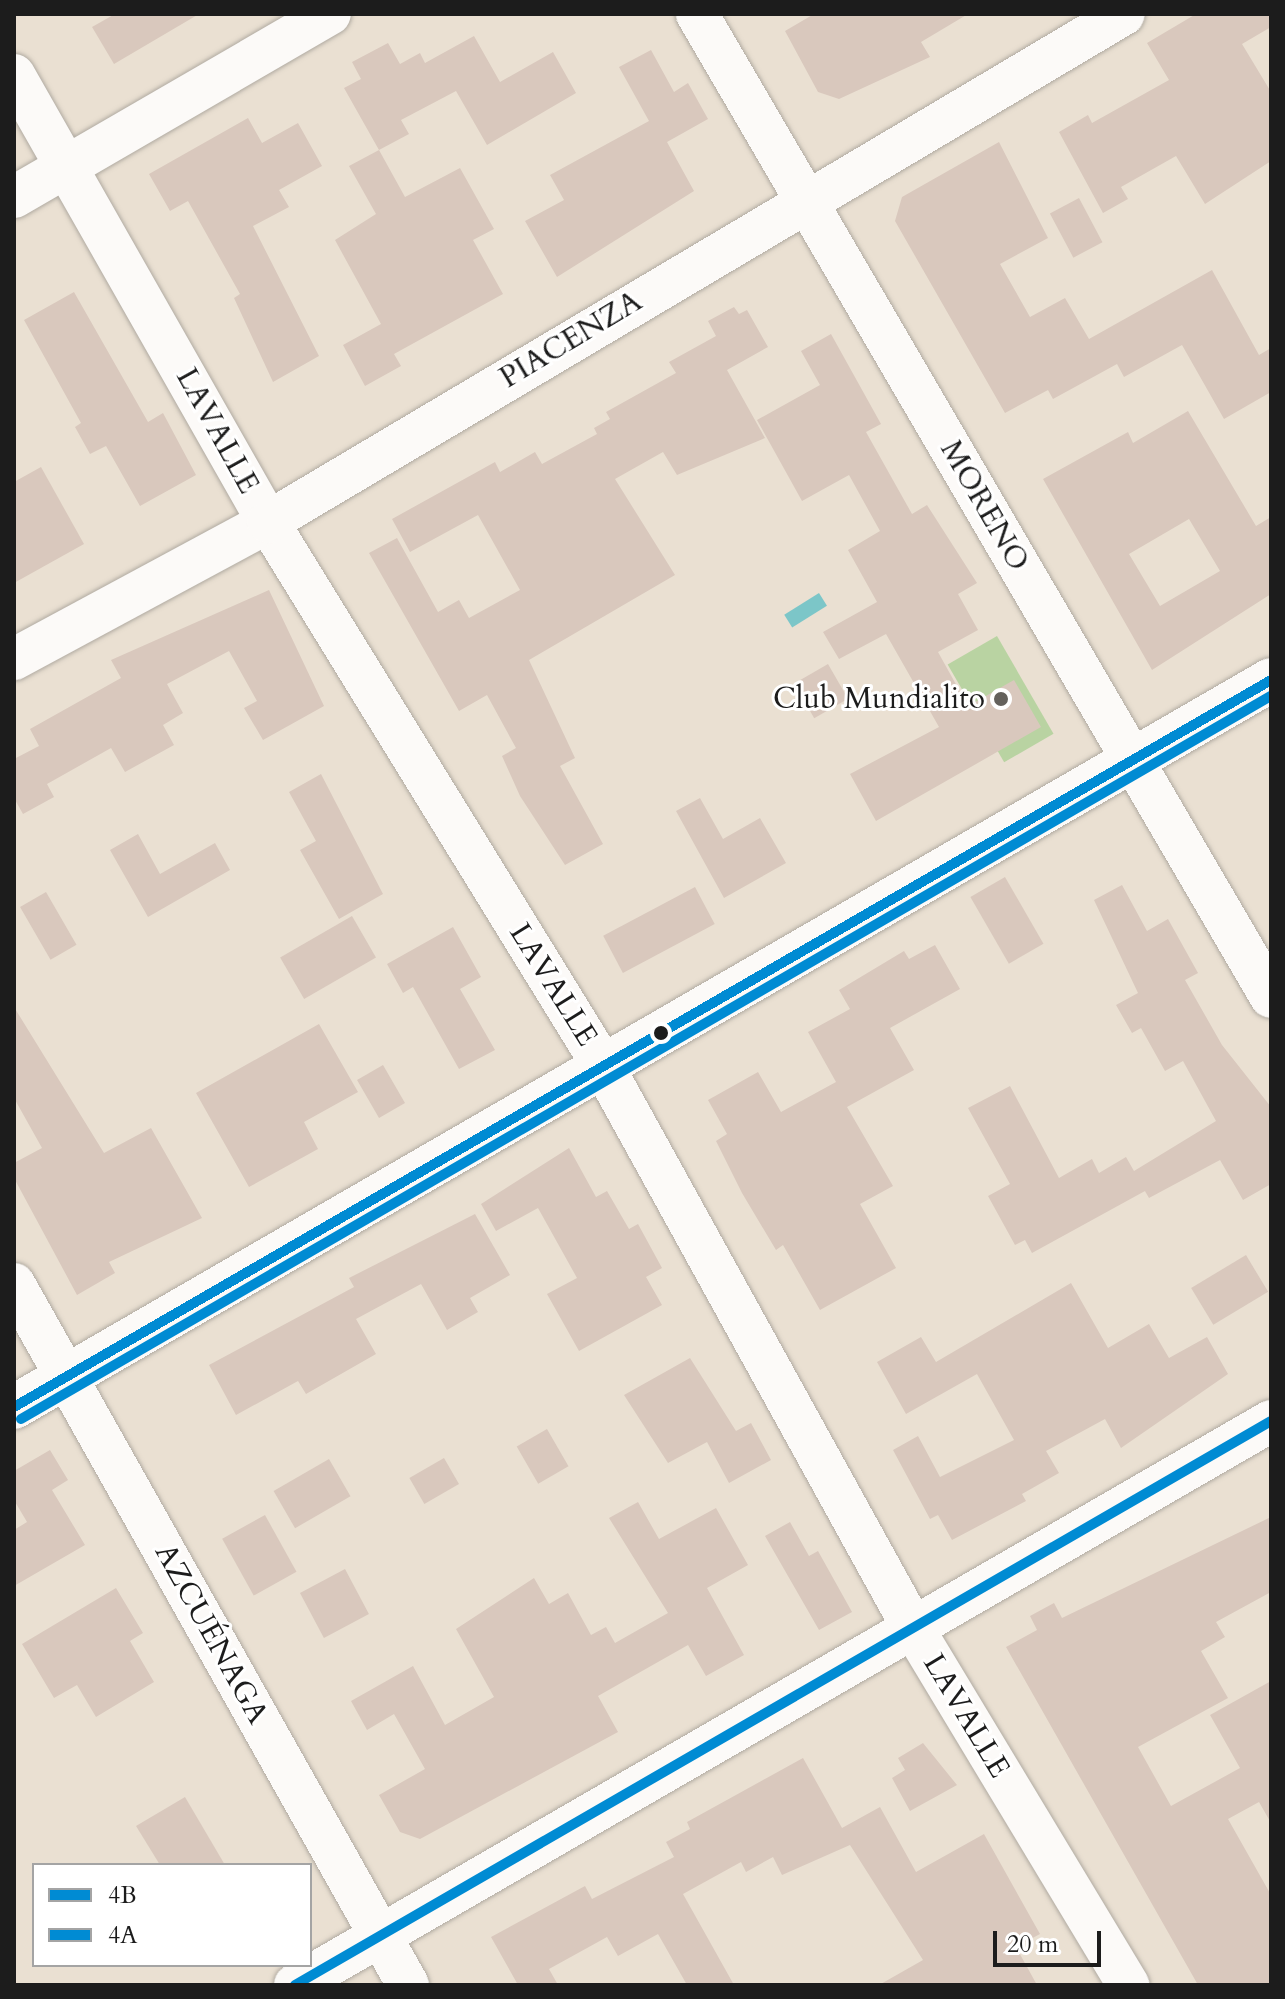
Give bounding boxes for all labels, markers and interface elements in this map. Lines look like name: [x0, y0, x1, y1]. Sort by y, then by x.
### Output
street label: PIACENZA: [494, 284, 648, 396]
street label: LAVALLE: [168, 362, 266, 500]
street label: MORENO: [932, 434, 1036, 578]
place label: Club Mundialito: [773, 681, 985, 717]
marker: Club Mundialito: [992, 690, 1010, 708]
street label: LAVALLE: [501, 917, 605, 1053]
unlabelled marker: [653, 1025, 669, 1041]
street label: AZCUÉNAGA: [147, 1538, 275, 1730]
street label: LAVALLE: [915, 1648, 1017, 1784]
legend: [32, 1863, 312, 1967]
text: 4B: [108, 1879, 137, 1912]
scale bar: [997, 1915, 1105, 1965]
text: 4A: [108, 1919, 137, 1952]
text: 20 m: [1007, 1928, 1058, 1961]

